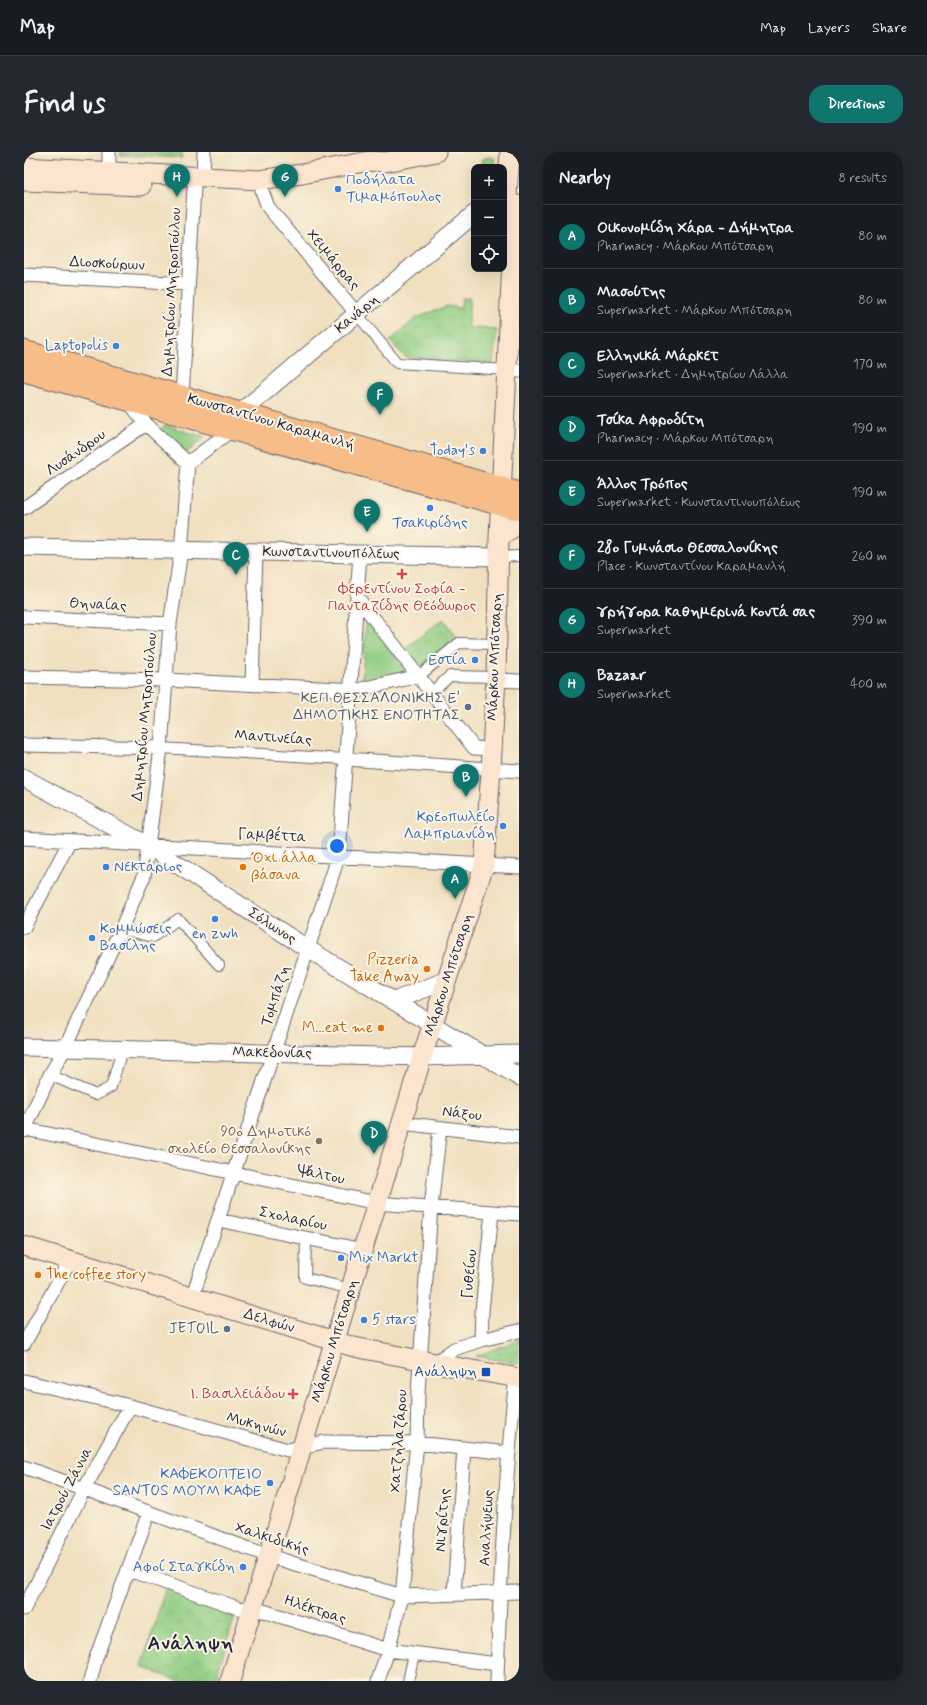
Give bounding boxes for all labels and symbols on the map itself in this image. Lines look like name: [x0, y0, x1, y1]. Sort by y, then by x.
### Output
pin: H: [164, 164, 190, 197]
pin: G: [272, 164, 298, 197]
place label: Ποδήλατα Τιμαμόπουλος: [346, 170, 442, 207]
marker: Ποδήλατα Τιμαμόπουλος: [333, 184, 343, 194]
street label: Δημητρίου Μητροπούλου: [158, 207, 186, 377]
street label: Χειμάρρας: [302, 225, 365, 295]
street label: Διοσκούρων: [69, 252, 146, 276]
street label: Κανάρη: [331, 289, 384, 338]
place label: Laptopolis: [45, 336, 108, 356]
marker: Laptopolis: [111, 341, 121, 351]
pin: F: [367, 382, 393, 415]
street label: Κωνσταντίνου Καραμανλή: [185, 389, 357, 456]
street label: Λυσάνδρου: [42, 425, 110, 481]
place label: Today's: [430, 441, 475, 461]
marker: Today's: [478, 446, 488, 456]
pin: E: [354, 499, 380, 532]
marker: Τσακιρίδης: [425, 503, 435, 513]
place label: Τσακιρίδης: [392, 513, 468, 533]
pin: C: [223, 542, 249, 575]
street label: Κωνσταντινουπόλεως: [262, 542, 400, 564]
marker: Φερεντίνου Σοφία - Πανταζίδης Θεόδωρος: [397, 569, 407, 579]
place label: Φερεντίνου Σοφία - Πανταζίδης Θεόδωρος: [328, 579, 477, 616]
street label: Μάρκου Μπότσαρη: [483, 592, 507, 721]
street label: Θηναίας: [69, 594, 128, 617]
street label: Δημητρίου Μητροπούλου: [128, 632, 162, 802]
place label: Εστία: [428, 650, 467, 670]
marker: Εστία: [470, 655, 480, 665]
place label: ΚΕΠ ΘΕΣΣΑΛΟΝΙΚΗΣ Ε' ΔΗΜΟΤΙΚΗΣ ΕΝΟΤΗΤΑΣ: [293, 688, 460, 725]
marker: ΚΕΠ ΘΕΣΣΑΛΟΝΙΚΗΣ Ε' ΔΗΜΟΤΙΚΗΣ ΕΝΟΤΗΤΑΣ: [463, 702, 473, 712]
street label: Μαντινείας: [234, 725, 313, 751]
pin: B: [453, 764, 479, 797]
place label: Κρεοπωλείο Λαμπριανίδη: [403, 807, 495, 844]
marker: Κρεοπωλείο Λαμπριανίδη: [498, 821, 508, 831]
street label: Γαμβέττα: [237, 824, 307, 848]
your location: [327, 836, 347, 856]
place label: Όχι άλλα βάσανα: [251, 848, 317, 885]
place label: Νεκτάριος: [114, 857, 183, 877]
marker: Νεκτάριος: [101, 862, 111, 872]
marker: Όχι άλλα βάσανα: [238, 862, 248, 872]
pin: A: [442, 866, 468, 899]
street label: Σόλωνος: [244, 903, 300, 949]
street label: Μάρκου Μπότσαρη: [420, 911, 478, 1039]
marker: en zwh: [210, 914, 220, 924]
place label: Κομμώσεις Βασίλης: [100, 919, 172, 956]
place label: en zwh: [192, 924, 238, 944]
marker: Κομμώσεις Βασίλης: [87, 933, 97, 943]
place label: Pizzeria Take Away: [350, 950, 419, 987]
street label: Τομπάζη: [257, 963, 295, 1029]
marker: Pizzeria Take Away: [422, 964, 432, 974]
place label: M...eat me: [302, 1018, 373, 1038]
marker: M...eat me: [376, 1023, 386, 1033]
street label: Μακεδονίας: [232, 1042, 313, 1064]
street label: Νάξου: [441, 1102, 483, 1126]
pin: D: [361, 1121, 387, 1154]
place label: 90ο Δημοτικό σχολείο Θεσσαλονίκης: [168, 1122, 311, 1159]
marker: 90ο Δημοτικό σχολείο Θεσσαλονίκης: [314, 1136, 324, 1146]
street label: Ψάλτου: [294, 1160, 347, 1190]
street label: Σχολαρίου: [257, 1202, 329, 1236]
place label: Mix Markt: [349, 1248, 419, 1268]
street label: Γυθείου: [457, 1248, 483, 1300]
marker: Mix Markt: [336, 1253, 346, 1263]
place label: The coffee story: [46, 1265, 147, 1285]
marker: The coffee story: [33, 1270, 43, 1280]
street label: Μάρκου Μπότσαρη: [307, 1277, 363, 1405]
street label: Δελφών: [241, 1304, 297, 1338]
place label: 5 stars: [372, 1310, 416, 1330]
marker: 5 stars: [359, 1315, 369, 1325]
place label: JETOIL: [169, 1319, 219, 1339]
marker: JETOIL: [222, 1324, 232, 1334]
place label: Ανάληψη: [414, 1362, 477, 1382]
marker: Ανάληψη: [480, 1366, 492, 1378]
place label: Ι. Βασιλειάδου: [190, 1384, 285, 1404]
marker: Ι. Βασιλειάδου: [288, 1389, 298, 1399]
street label: Χατζηλαζάρου: [385, 1389, 413, 1493]
street label: Μυκηνών: [224, 1407, 289, 1443]
street label: Ιατρού Ζάννα: [36, 1443, 98, 1535]
place label: ΚΑΦΕΚΟΠΤΕΙΟ SANTOS ΜΟΥΜ ΚΑΦΕ: [113, 1464, 262, 1501]
marker: ΚΑΦΕΚΟΠΤΕΙΟ SANTOS ΜΟΥΜ ΚΑΦΕ: [265, 1478, 275, 1488]
street label: Νιγρίτης: [431, 1487, 455, 1553]
street label: Αναλήψεως: [475, 1489, 499, 1567]
street label: Χαλκιδικής: [233, 1518, 312, 1560]
place label: Αφοί Σταγκίδη: [133, 1557, 235, 1577]
marker: Αφοί Σταγκίδη: [238, 1562, 248, 1572]
street label: Ηλέκτρας: [281, 1591, 349, 1630]
district label: Ανάληψη: [148, 1631, 234, 1656]

